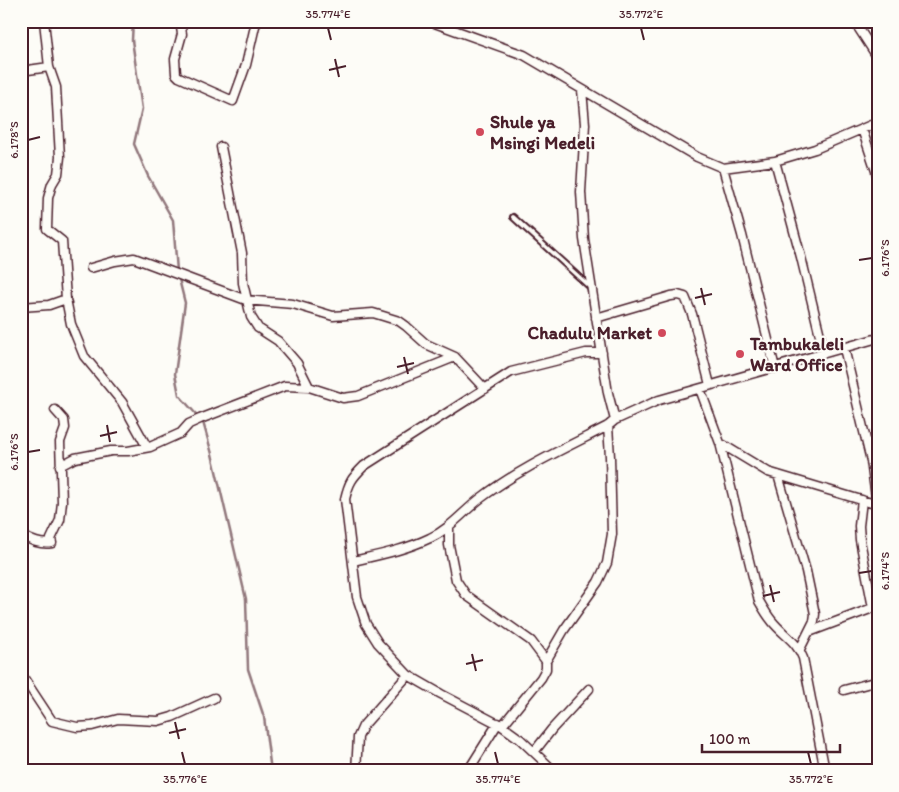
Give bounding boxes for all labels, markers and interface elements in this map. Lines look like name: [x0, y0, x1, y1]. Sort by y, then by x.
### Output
text: 35.774°E: [305, 7, 351, 21]
text: 35.772°E: [619, 7, 663, 21]
place label: Shule ya Msingi Medeli: [490, 111, 595, 154]
text: 6.178°S: [7, 121, 21, 159]
marker: Shule ya Msingi Medeli: [474, 126, 486, 138]
text: 6.176°S: [878, 239, 892, 277]
place label: Chadulu Market: [528, 322, 652, 344]
marker: Chadulu Market: [656, 327, 668, 339]
place label: Tambukaleli Ward Office: [749, 333, 844, 376]
marker: Tambukaleli Ward Office: [734, 348, 746, 360]
text: 6.176°S: [7, 433, 21, 471]
text: 6.174°S: [878, 552, 892, 590]
scale bar: [702, 722, 839, 754]
text: 100 m: [709, 730, 751, 748]
text: 35.776°E: [163, 772, 207, 786]
text: 35.774°E: [475, 772, 521, 786]
text: 35.772°E: [789, 772, 833, 786]

